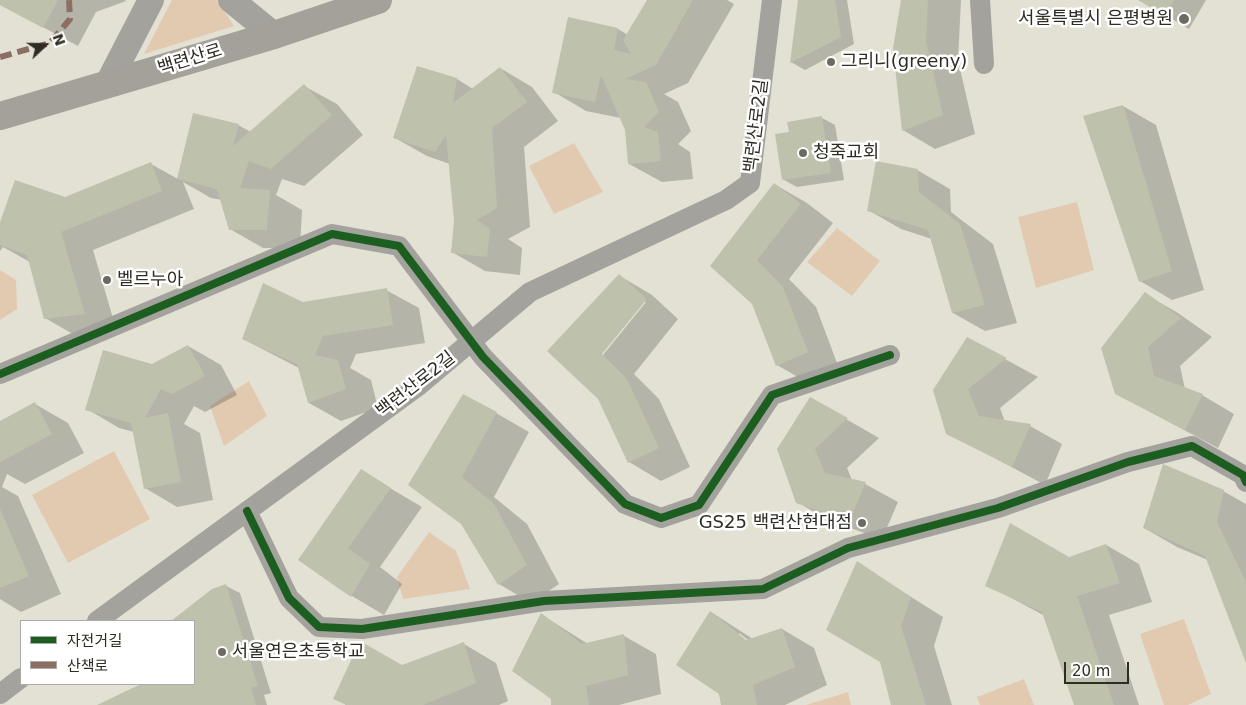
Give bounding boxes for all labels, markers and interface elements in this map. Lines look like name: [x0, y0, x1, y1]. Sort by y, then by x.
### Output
place label: 서울특별시 은평병원: [1018, 8, 1173, 30]
marker: 서울특별시 은평병원: [1177, 12, 1191, 26]
north arrow: [20, 20, 70, 70]
text: N: [49, 31, 69, 48]
street label: 백련산로: [155, 40, 225, 80]
place label: 그리니(greeny): [841, 51, 967, 73]
marker: 그리니(greeny): [825, 56, 837, 68]
street label: 백련산로2길: [741, 78, 773, 174]
place label: 청죽교회: [813, 142, 879, 164]
marker: 청죽교회: [797, 147, 809, 159]
place label: 벨르누아: [117, 269, 183, 291]
marker: 벨르누아: [101, 274, 113, 286]
street label: 백련산로2길: [372, 347, 460, 423]
place label: GS25 백련산현대점: [699, 512, 852, 534]
marker: GS25 백련산현대점: [856, 517, 868, 529]
legend: [20, 620, 195, 685]
text: 자전거길: [67, 632, 122, 650]
place label: 서울연은초등학교: [232, 641, 364, 663]
marker: 서울연은초등학교: [216, 646, 228, 658]
scale bar: [1066, 652, 1131, 684]
text: 산책로: [67, 657, 108, 675]
text: 20 m: [1072, 662, 1110, 680]

